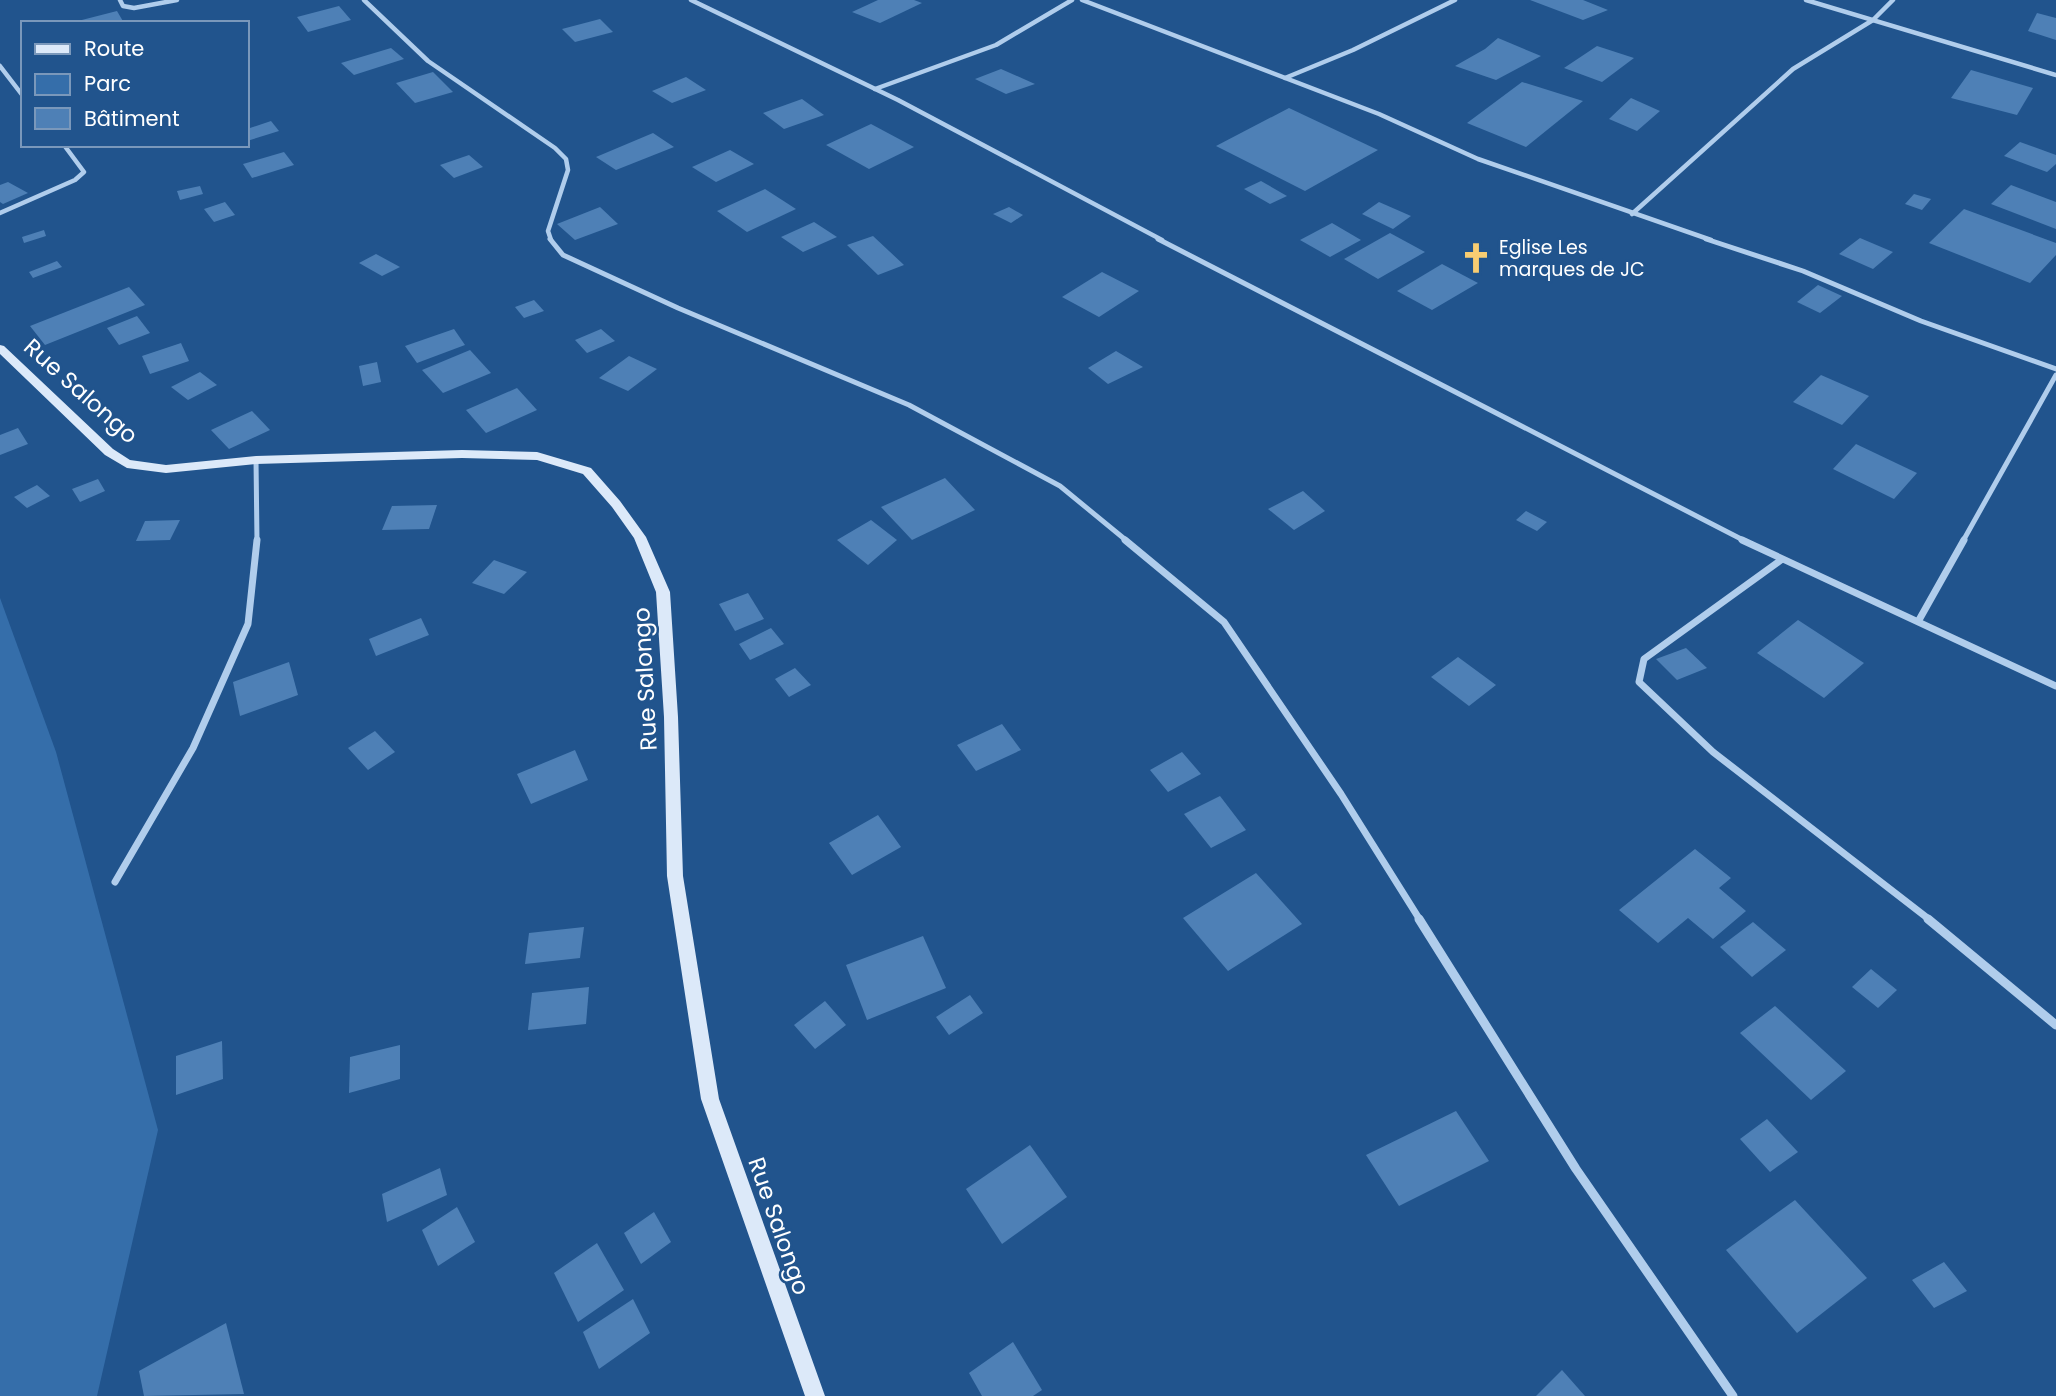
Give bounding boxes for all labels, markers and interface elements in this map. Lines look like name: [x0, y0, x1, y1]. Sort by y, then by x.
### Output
legend: [21, 21, 248, 147]
text: Route: [84, 34, 144, 63]
text: Parc: [84, 69, 131, 98]
text: Bâtiment: [84, 104, 180, 133]
place label: Eglise Les marques de JC: [1499, 234, 1645, 283]
church icon: Eglise Les marques de JC: [1459, 241, 1493, 275]
street label: Rue Salongo: [17, 331, 145, 451]
street label: Rue Salongo: [625, 606, 665, 752]
street label: Rue Salongo: [741, 1153, 817, 1299]

